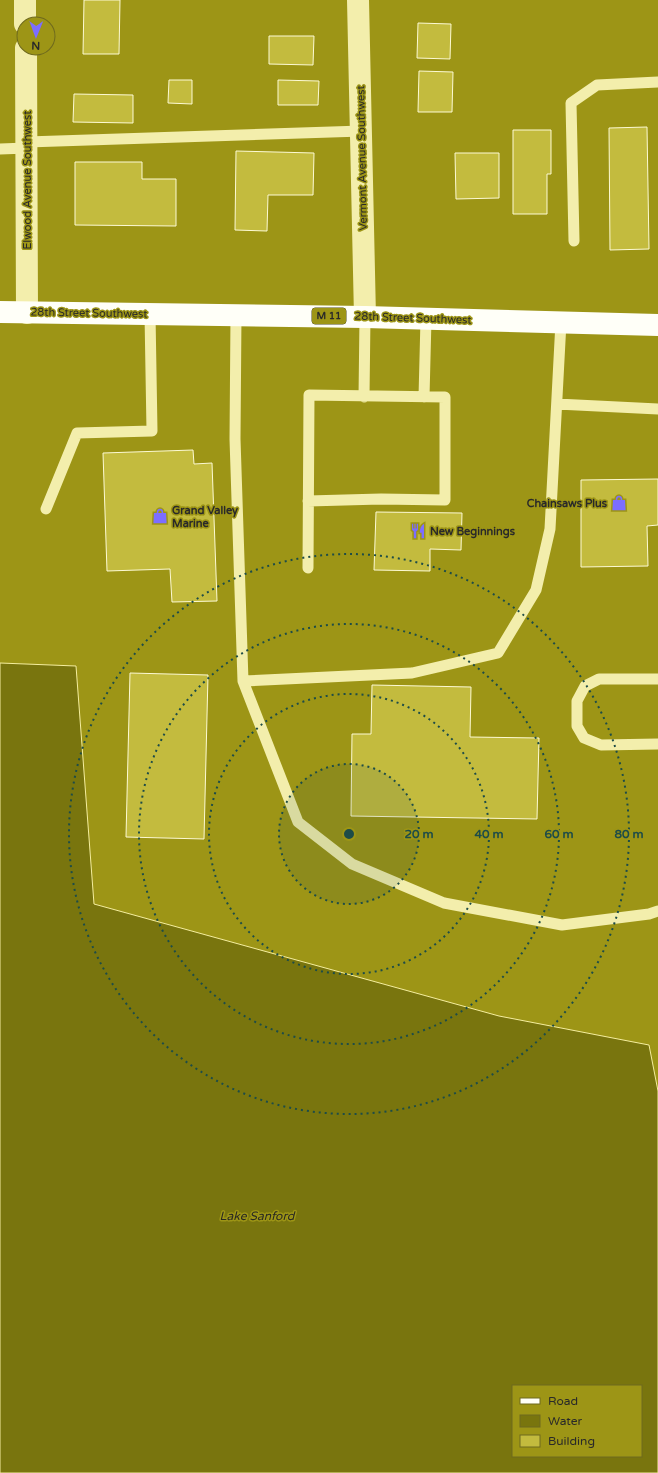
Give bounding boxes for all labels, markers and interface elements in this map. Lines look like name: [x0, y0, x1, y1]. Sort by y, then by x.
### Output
north arrow: [16, 16, 56, 56]
text: N: [31, 39, 40, 52]
street label: Vermont Avenue Southwest: [354, 85, 370, 231]
street label: Elwood Avenue Southwest: [21, 110, 34, 250]
street label: 28th Street Southwest: [30, 305, 148, 321]
road number: M 11: [312, 308, 346, 324]
street label: 28th Street Southwest: [354, 309, 472, 327]
shop icon: Chainsaws Plus: [610, 494, 628, 512]
place label: Chainsaws Plus: [527, 497, 608, 510]
place label: Grand Valley Marine: [172, 504, 238, 530]
shop icon: Grand Valley Marine: [151, 507, 169, 525]
restaurant icon: New Beginnings: [409, 522, 427, 540]
place label: New Beginnings: [430, 525, 516, 539]
centre of rings: [342, 827, 356, 841]
text: 20 m: [404, 827, 434, 841]
text: 40 m: [474, 827, 504, 841]
text: 60 m: [544, 827, 574, 841]
text: 80 m: [614, 827, 644, 841]
water label: Lake Sanford: [220, 1209, 296, 1223]
legend: [512, 1385, 642, 1457]
text: Road: [548, 1394, 578, 1408]
text: Water: [548, 1414, 583, 1428]
text: Building: [548, 1434, 595, 1448]

